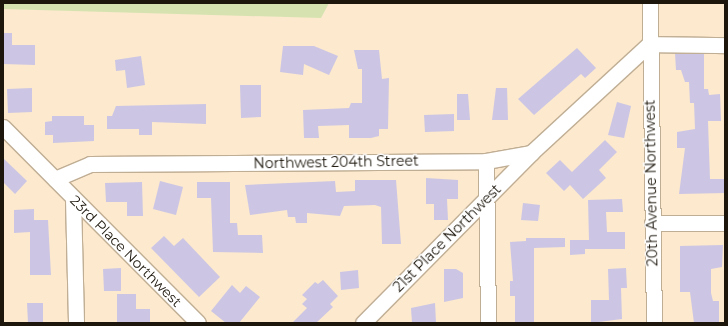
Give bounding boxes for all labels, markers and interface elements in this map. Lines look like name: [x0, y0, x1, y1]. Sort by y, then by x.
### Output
street label: 20th Avenue Northwest: [641, 100, 661, 266]
street label: Northwest 204th Street: [253, 152, 419, 172]
street label: 21st Place Northwest: [390, 181, 504, 295]
street label: 23rd Place Northwest: [67, 192, 185, 310]

